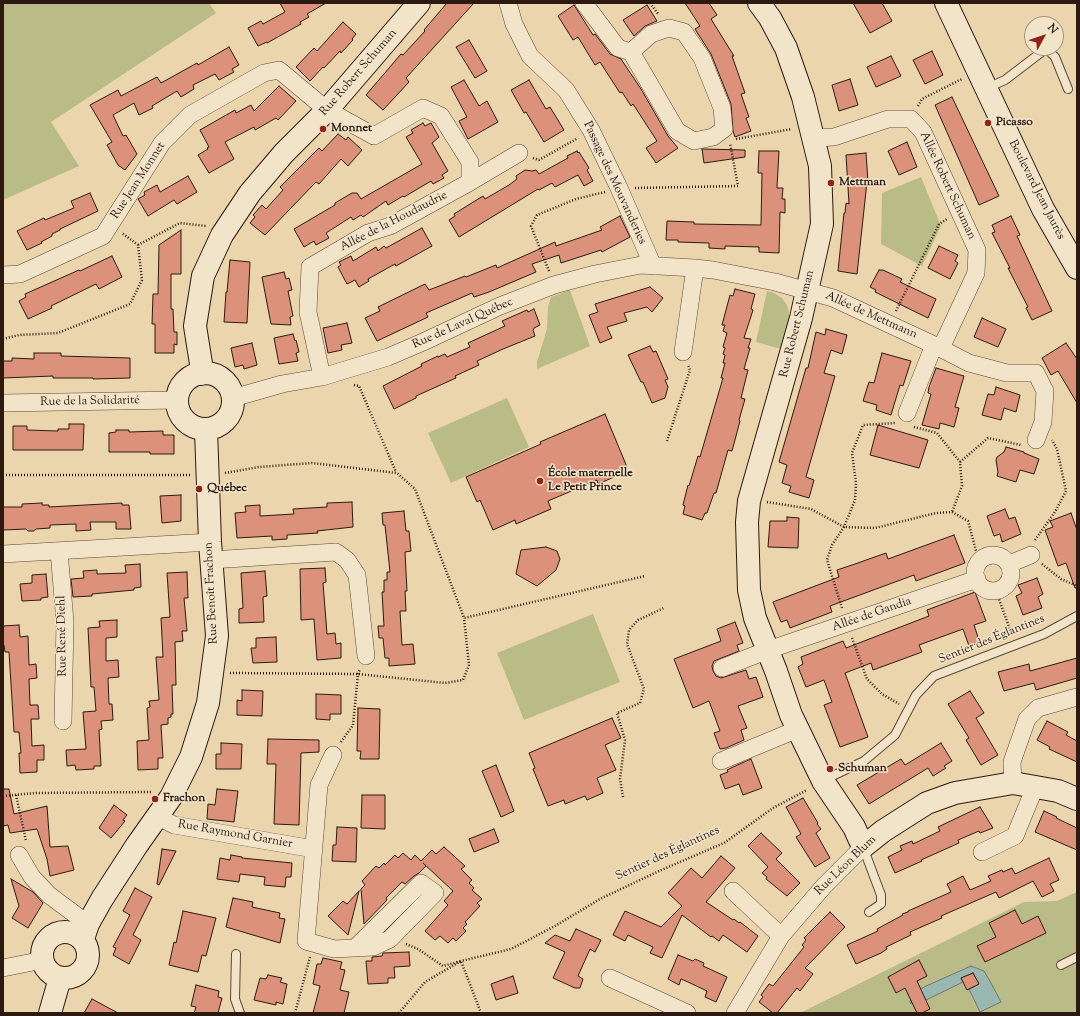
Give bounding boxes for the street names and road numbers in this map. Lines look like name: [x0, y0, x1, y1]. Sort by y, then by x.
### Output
street label: Rue Robert Schuman: [317, 27, 401, 119]
street label: Passage des Mouvanderies: [579, 119, 649, 247]
street label: Allée Robert Schuman: [916, 130, 978, 242]
street label: Boulevard Jean Jaurès: [1005, 138, 1067, 242]
street label: Rue Jean Monnet: [109, 140, 169, 222]
street label: Allée de la Houdaudrie: [338, 189, 450, 255]
street label: Rue Robert Schuman: [778, 269, 818, 379]
street label: Allée de Mettmann: [823, 289, 919, 343]
street label: Rue de Laval Québec: [411, 295, 515, 353]
street label: Rue de la Solidarité: [40, 394, 140, 410]
street label: Rue Benoît Frachon: [202, 542, 222, 644]
street label: Rue René Diehl: [55, 595, 71, 677]
street label: Allée de Gandia: [830, 595, 914, 635]
street label: Sentier des Églantines: [937, 612, 1047, 668]
street label: Rue Raymond Garnier: [177, 818, 293, 852]
street label: Sentier des Églantines: [614, 824, 722, 884]
street label: Rue Léon Blum: [812, 833, 880, 899]

